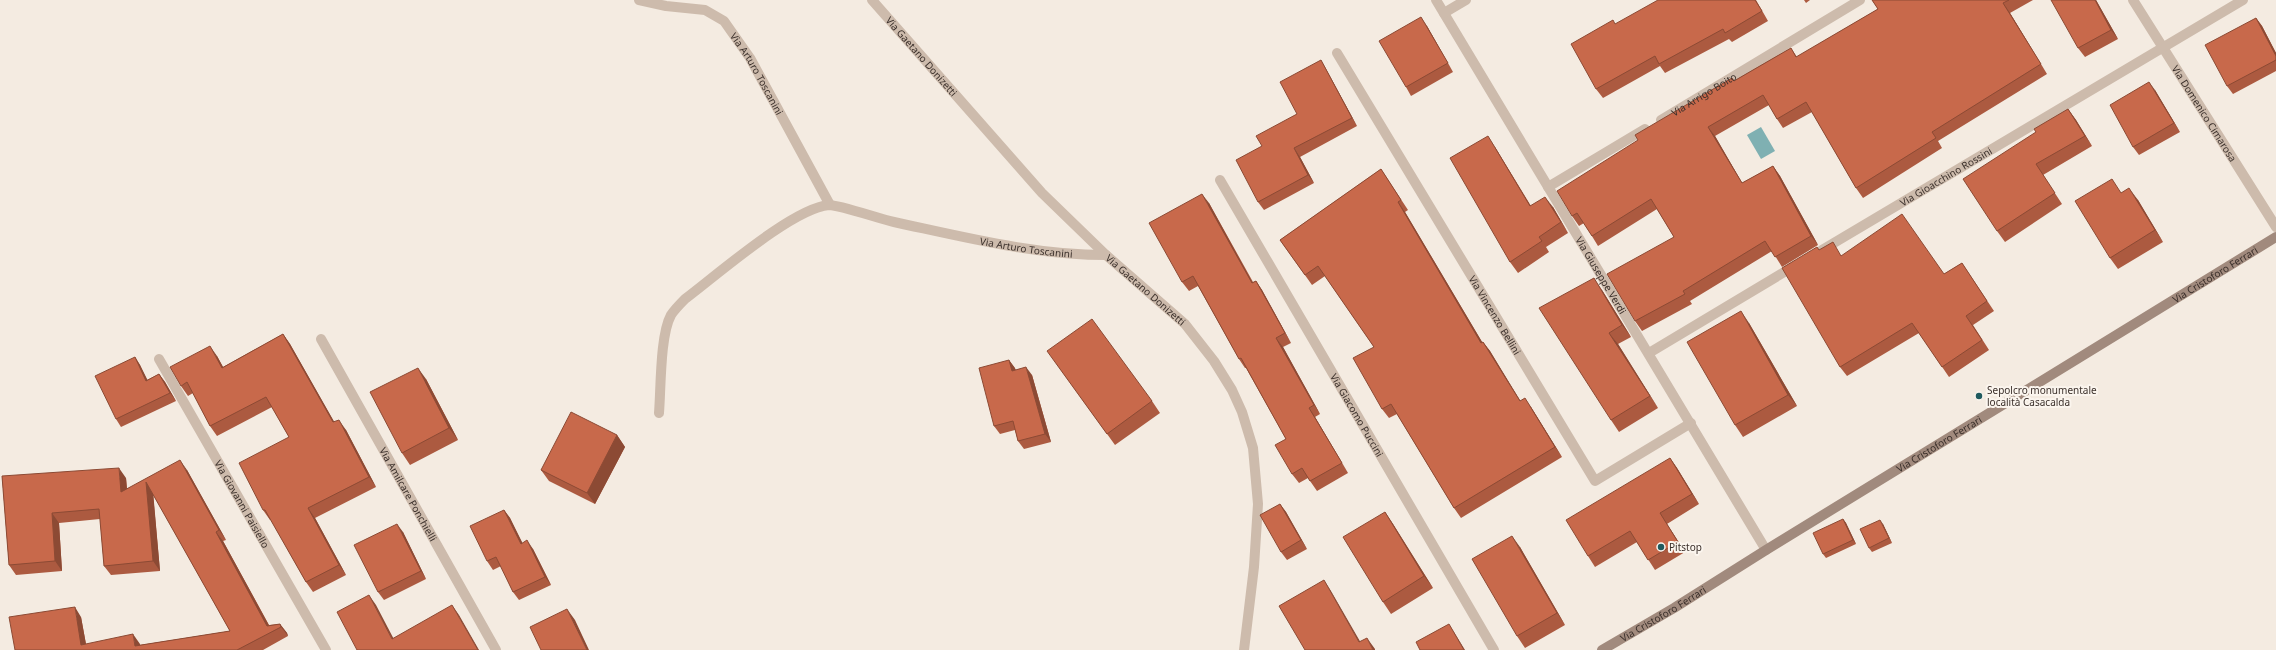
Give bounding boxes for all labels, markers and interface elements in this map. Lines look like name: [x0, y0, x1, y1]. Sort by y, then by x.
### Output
street label: Via Gaetano Donizetti: [883, 13, 960, 99]
street label: Via Arturo Toscanini: [727, 30, 787, 117]
street label: Via Domenico Cimarosa: [2169, 62, 2240, 164]
street label: Via Arrigo Boito: [1669, 69, 1739, 119]
street label: Via Gioacchino Rossini: [1897, 144, 1994, 209]
street label: Via Arturo Toscanini: [979, 234, 1073, 261]
street label: Via Giuseppe Verdi: [1573, 234, 1630, 317]
street label: Via Cristoforo Ferrari: [2170, 243, 2260, 306]
street label: Via Gaetano Donizetti: [1103, 251, 1189, 328]
street label: Via Vincenzo Bellini: [1466, 273, 1524, 357]
street label: Via Giacomo Puccini: [1327, 371, 1387, 459]
place label: Sepolcro monumentale località Casacalda: [1987, 383, 2097, 409]
marker: Sepolcro monumentale località Casacalda: [1974, 391, 1984, 401]
street label: Via Cristoforo Ferrari: [1894, 412, 1984, 475]
street label: Via Amilcare Ponchielli: [376, 445, 440, 544]
street label: Via Giovanni Paisiello: [211, 457, 273, 550]
place label: Pitstop: [1669, 540, 1702, 554]
marker: Pitstop: [1656, 542, 1666, 552]
street label: Via Cristoforo Ferrari: [1618, 583, 1709, 645]

